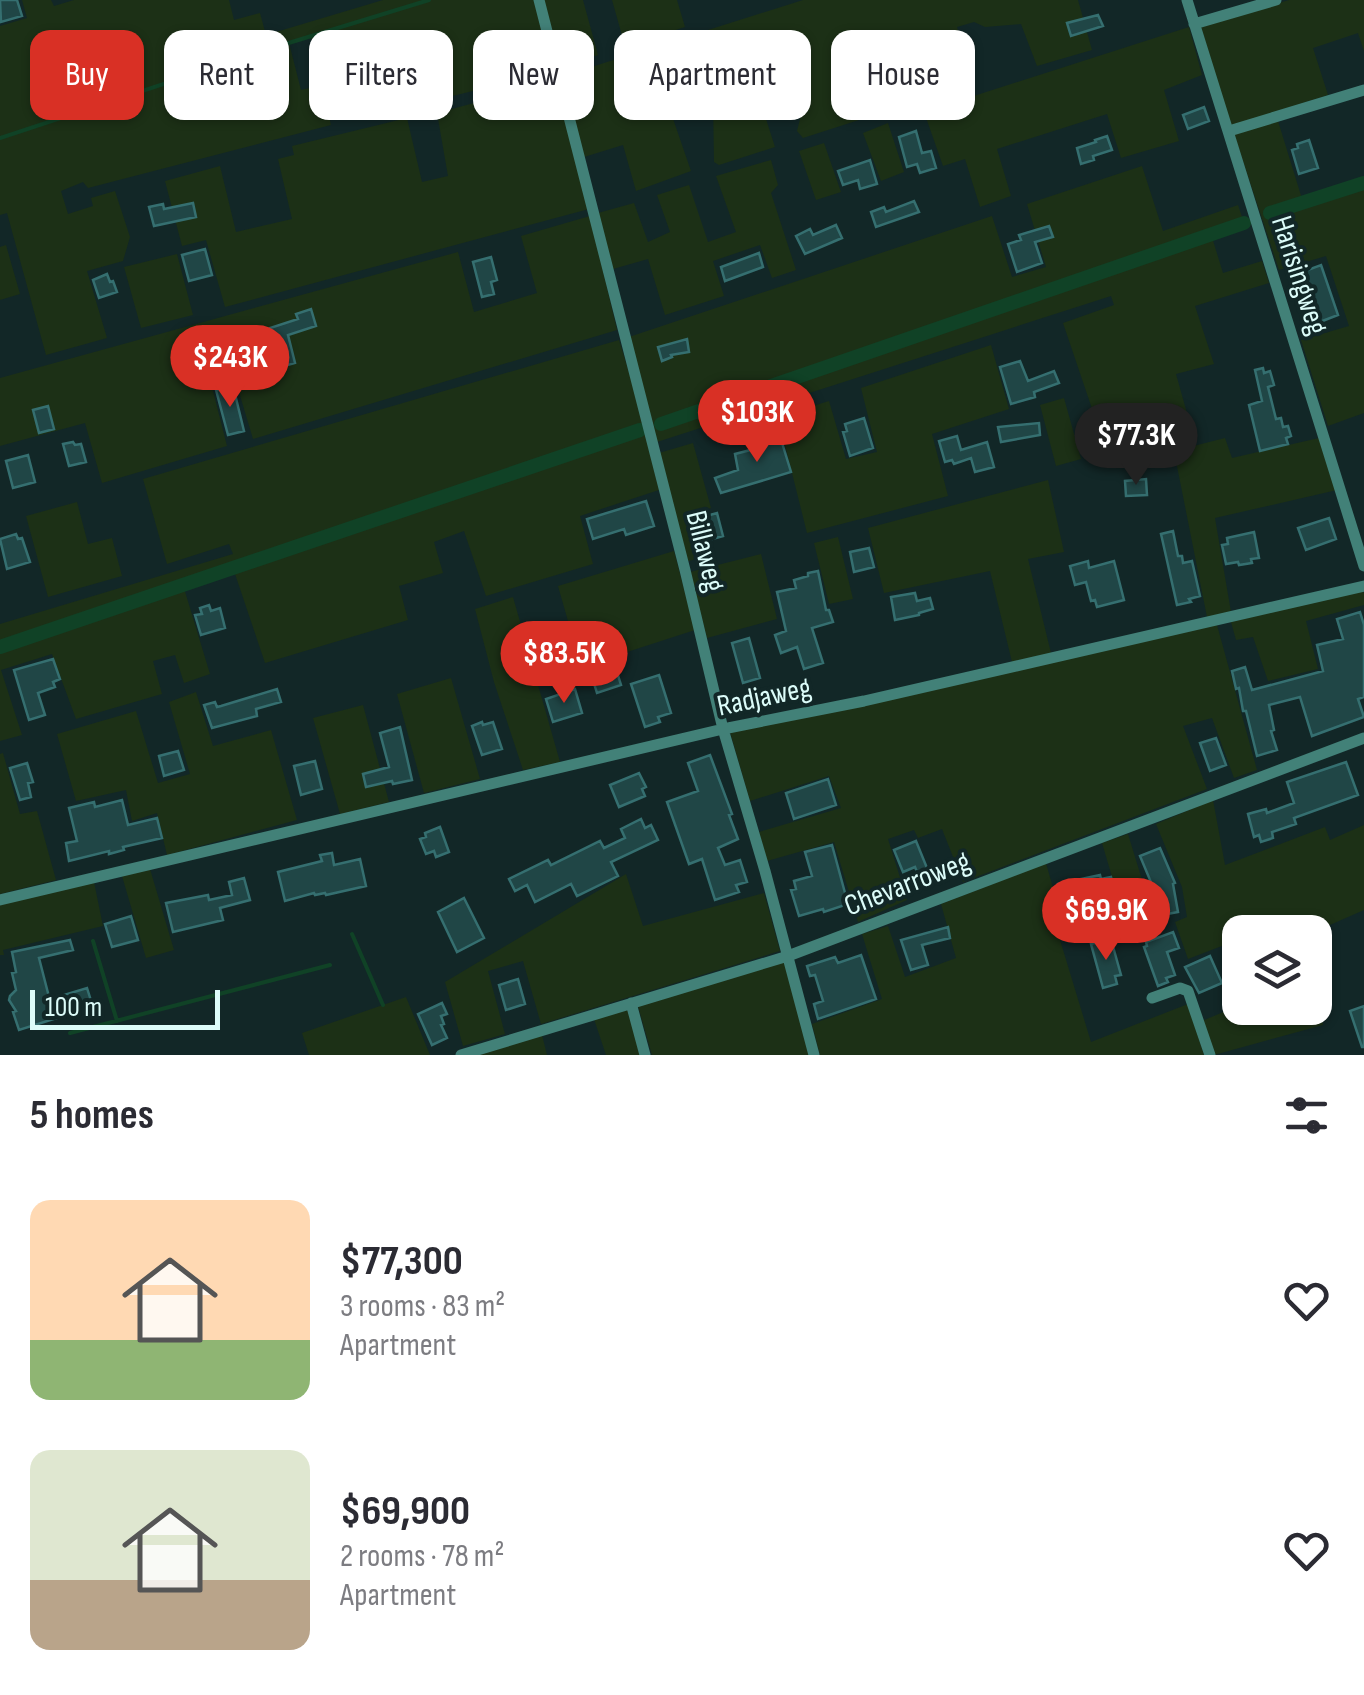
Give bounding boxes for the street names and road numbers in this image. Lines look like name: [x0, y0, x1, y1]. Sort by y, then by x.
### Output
street label: Harisingweg: [1263, 211, 1335, 339]
street label: Billaweg: [678, 507, 732, 596]
street label: Radjaweg: [714, 669, 814, 724]
street label: Chevarroweg: [839, 844, 975, 924]

